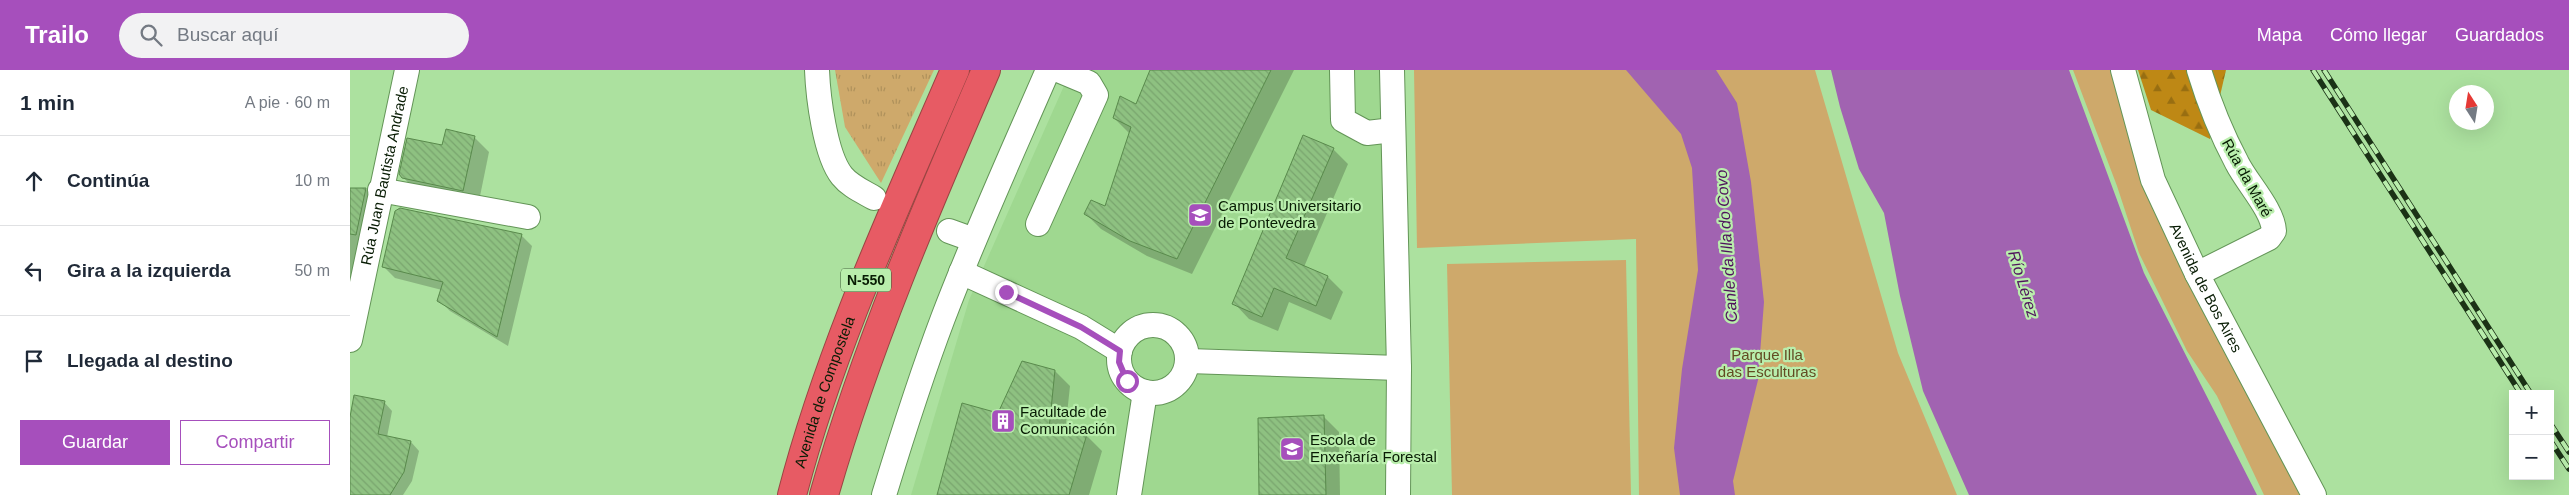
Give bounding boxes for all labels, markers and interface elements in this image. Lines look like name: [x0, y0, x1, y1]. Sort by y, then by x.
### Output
search box: [119, 13, 469, 58]
text: Trailo: [25, 21, 89, 48]
icon: search: [137, 21, 165, 49]
text: Buscar aquí: [177, 24, 278, 45]
text: Mapa: [2257, 25, 2302, 45]
text: Cómo llegar: [2330, 25, 2427, 45]
text: Guardados: [2455, 25, 2544, 45]
street label: Rúa Juan Bautista Andrade: [357, 84, 411, 267]
north arrow: [2449, 85, 2494, 130]
text: 1 min: [20, 91, 75, 114]
text: A pie · 60 m: [245, 94, 330, 111]
street label: Rúa da Maré: [2219, 136, 2276, 220]
icon: ahead: [20, 167, 48, 195]
water label: Canle da Illa do Covo: [1713, 169, 1740, 323]
text: Continúa: [67, 170, 149, 191]
text: 10 m: [294, 172, 330, 189]
place label: Campus Universitario de Pontevedra: [1218, 197, 1361, 231]
school or university icon: Campus Universitario de Pontevedra: [1187, 202, 1213, 228]
street label: Avenida de Bos Aires: [2166, 220, 2246, 355]
water label: Río Lérez: [2005, 248, 2042, 320]
icon: left: [20, 257, 48, 285]
text: Gira a la izquierda: [67, 260, 231, 281]
text: 50 m: [294, 262, 330, 279]
road number: N-550: [841, 268, 891, 292]
route end: [995, 281, 1018, 304]
street label: Avenida de Compostela: [791, 313, 858, 470]
park label: Parque Illa das Esculturas: [1718, 346, 1816, 380]
icon: arrive: [20, 347, 48, 375]
text: Llegada al destino: [67, 350, 233, 371]
route start: [1116, 370, 1139, 393]
map controls: [2509, 390, 2554, 480]
button: +: [2509, 390, 2554, 435]
place label: Facultade de Comunicación: [1020, 403, 1115, 437]
building icon: Facultade de Comunicación: [990, 408, 1016, 434]
button: Guardar: [20, 420, 170, 465]
button: Compartir: [180, 420, 330, 465]
place label: Escola de Enxeñaría Forestal: [1310, 431, 1437, 465]
button: −: [2509, 435, 2554, 480]
school or university icon: Escola de Enxeñaría Forestal: [1279, 436, 1305, 462]

